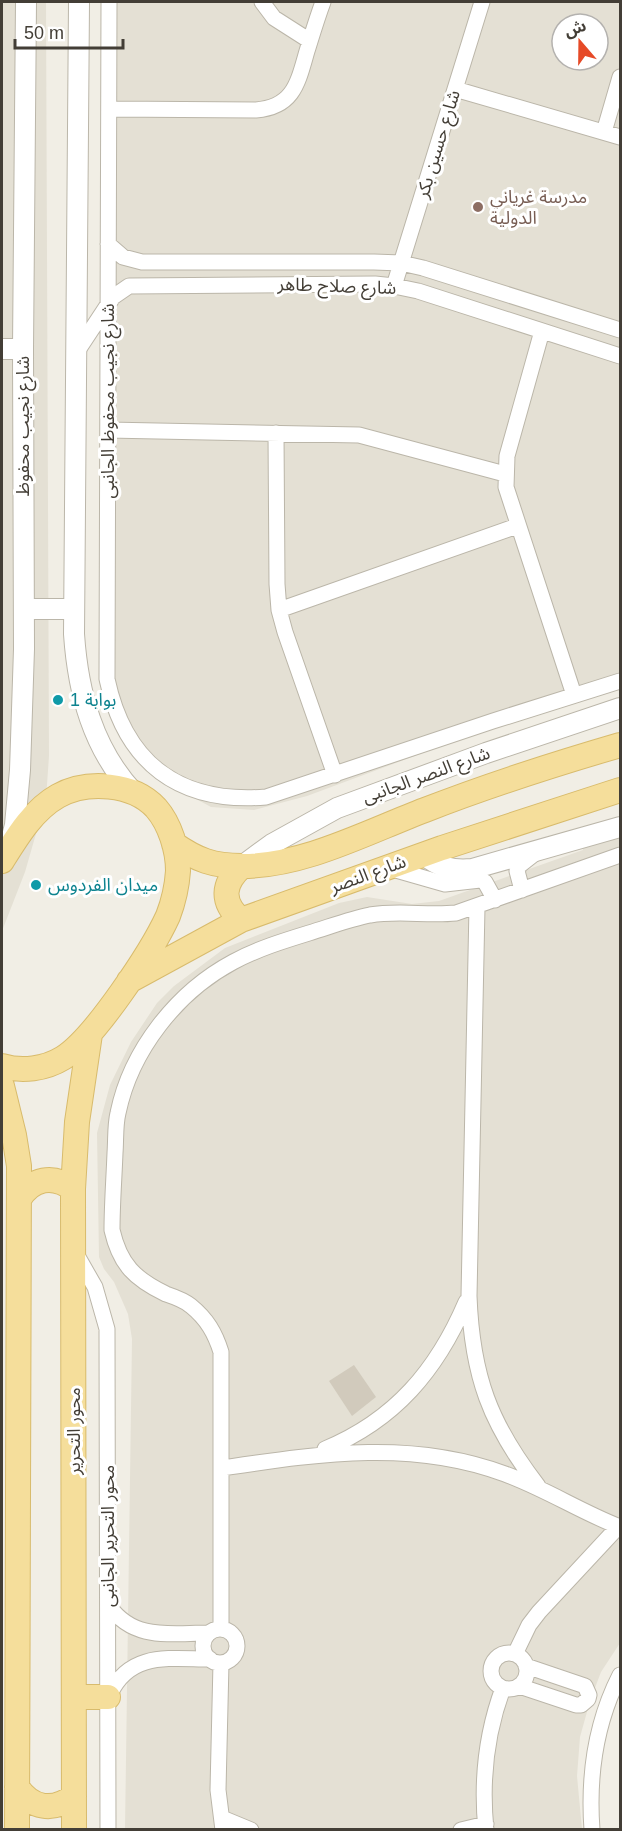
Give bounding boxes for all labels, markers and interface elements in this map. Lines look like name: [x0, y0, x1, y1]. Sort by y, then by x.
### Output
scale bar: [15, 12, 123, 50]
north arrow: [550, 12, 610, 72]
text: ش: [562, 17, 589, 41]
text: 50 m: [24, 23, 64, 43]
street label: شارع حسين بكر: [412, 88, 468, 203]
place label: مدرسة غرياني الدولية: [490, 187, 587, 228]
marker: مدرسة غرياني الدولية: [471, 200, 485, 214]
street label: شارع صلاح طاهر: [276, 274, 397, 302]
street label: شارع نجيب محفوظ الجانبى: [98, 303, 122, 499]
street label: شارع نجيب محفوظ: [13, 356, 37, 496]
place label: بوابة 1: [70, 690, 116, 711]
marker: بوابة 1: [51, 693, 65, 707]
street label: شارع النصر الجانبى: [359, 743, 494, 811]
street label: شارع النصر: [326, 851, 410, 901]
place label: ميدان الفردوس: [48, 875, 158, 896]
marker: ميدان الفردوس: [29, 878, 43, 892]
street label: محور التحرير: [64, 1387, 85, 1476]
street label: محور التحرير الجانبى: [98, 1465, 119, 1607]

